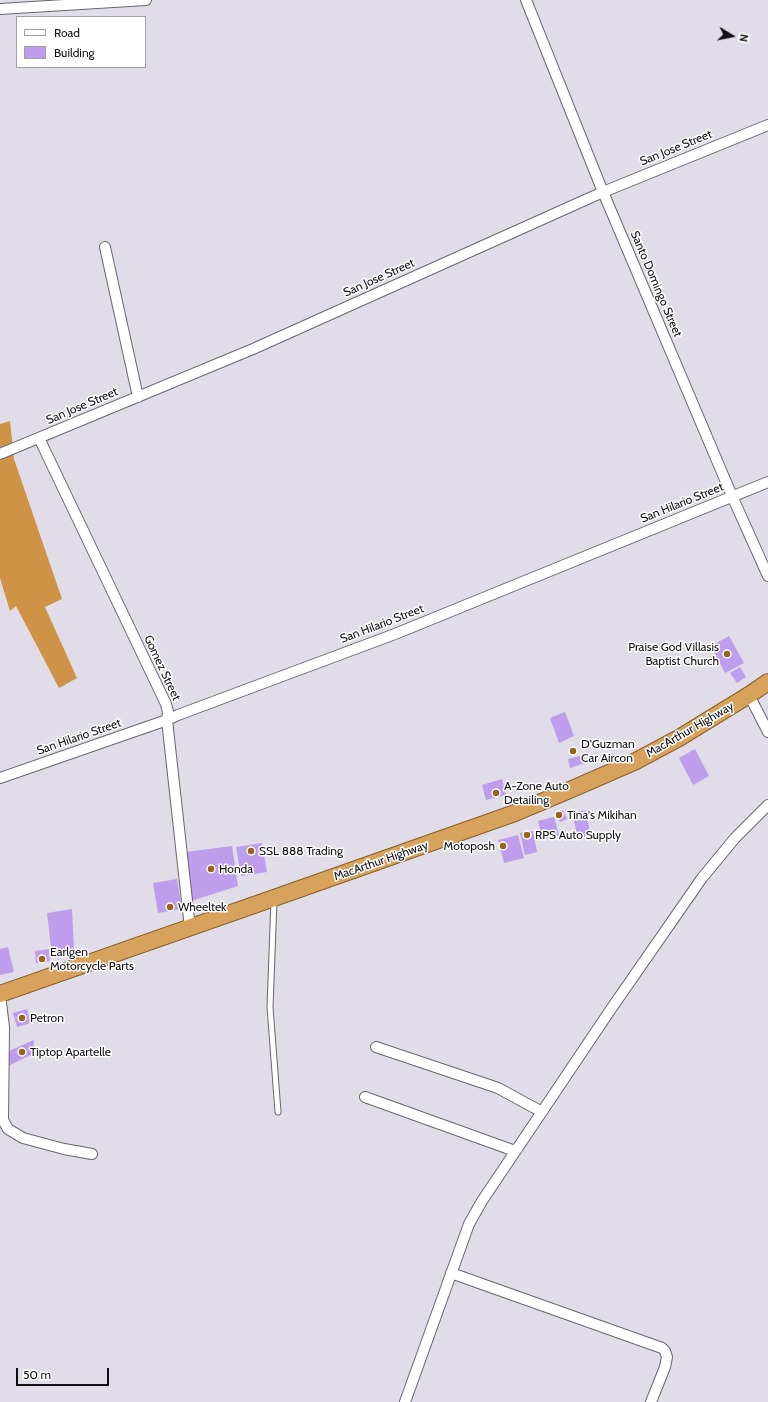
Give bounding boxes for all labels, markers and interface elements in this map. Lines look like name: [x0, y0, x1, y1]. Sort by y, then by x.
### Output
legend: [16, 16, 146, 68]
north arrow: [712, 16, 752, 56]
text: Road: [54, 25, 80, 40]
text: N: [736, 33, 751, 43]
text: Building: [54, 45, 95, 60]
street label: San Jose Street: [638, 127, 714, 169]
street label: Santo Domingo Street: [627, 229, 685, 339]
street label: San Jose Street: [341, 256, 417, 300]
street label: San Jose Street: [44, 384, 120, 428]
street label: San Hilario Street: [638, 480, 726, 526]
street label: San Hilario Street: [338, 601, 426, 647]
street label: Gomez Street: [141, 633, 183, 703]
place label: Praise God Villasis Baptist Church: [628, 640, 719, 668]
marker: Praise God Villasis Baptist Church: [722, 649, 732, 659]
street label: MacArthur Highway: [644, 699, 736, 761]
street label: San Hilario Street: [35, 716, 123, 758]
place label: D'Guzman Car Aircon: [581, 737, 635, 765]
marker: D'Guzman Car Aircon: [568, 746, 578, 756]
place label: A-Zone Auto Detailing: [504, 779, 569, 807]
marker: A-Zone Auto Detailing: [491, 788, 501, 798]
place label: Tina's Mikihan: [567, 808, 637, 822]
marker: Tina's Mikihan: [554, 810, 564, 820]
place label: RPS Auto Supply: [535, 828, 621, 842]
marker: RPS Auto Supply: [522, 830, 532, 840]
street label: MacArthur Highway: [332, 838, 430, 884]
place label: Motoposh: [444, 839, 495, 853]
marker: Motoposh: [498, 841, 508, 851]
place label: SSL 888 Trading: [259, 844, 343, 858]
marker: SSL 888 Trading: [246, 846, 256, 856]
place label: Honda: [219, 862, 253, 876]
marker: Honda: [206, 864, 216, 874]
place label: Wheeltek: [178, 900, 226, 914]
marker: Wheeltek: [165, 902, 175, 912]
place label: Earlgen Motorcycle Parts: [50, 945, 134, 973]
marker: Earlgen Motorcycle Parts: [37, 954, 47, 964]
place label: Petron: [30, 1011, 64, 1025]
marker: Petron: [17, 1013, 27, 1023]
place label: Tiptop Apartelle: [30, 1045, 111, 1059]
marker: Tiptop Apartelle: [17, 1047, 27, 1057]
scale bar: [18, 1360, 111, 1386]
text: 50 m: [23, 1367, 51, 1382]

